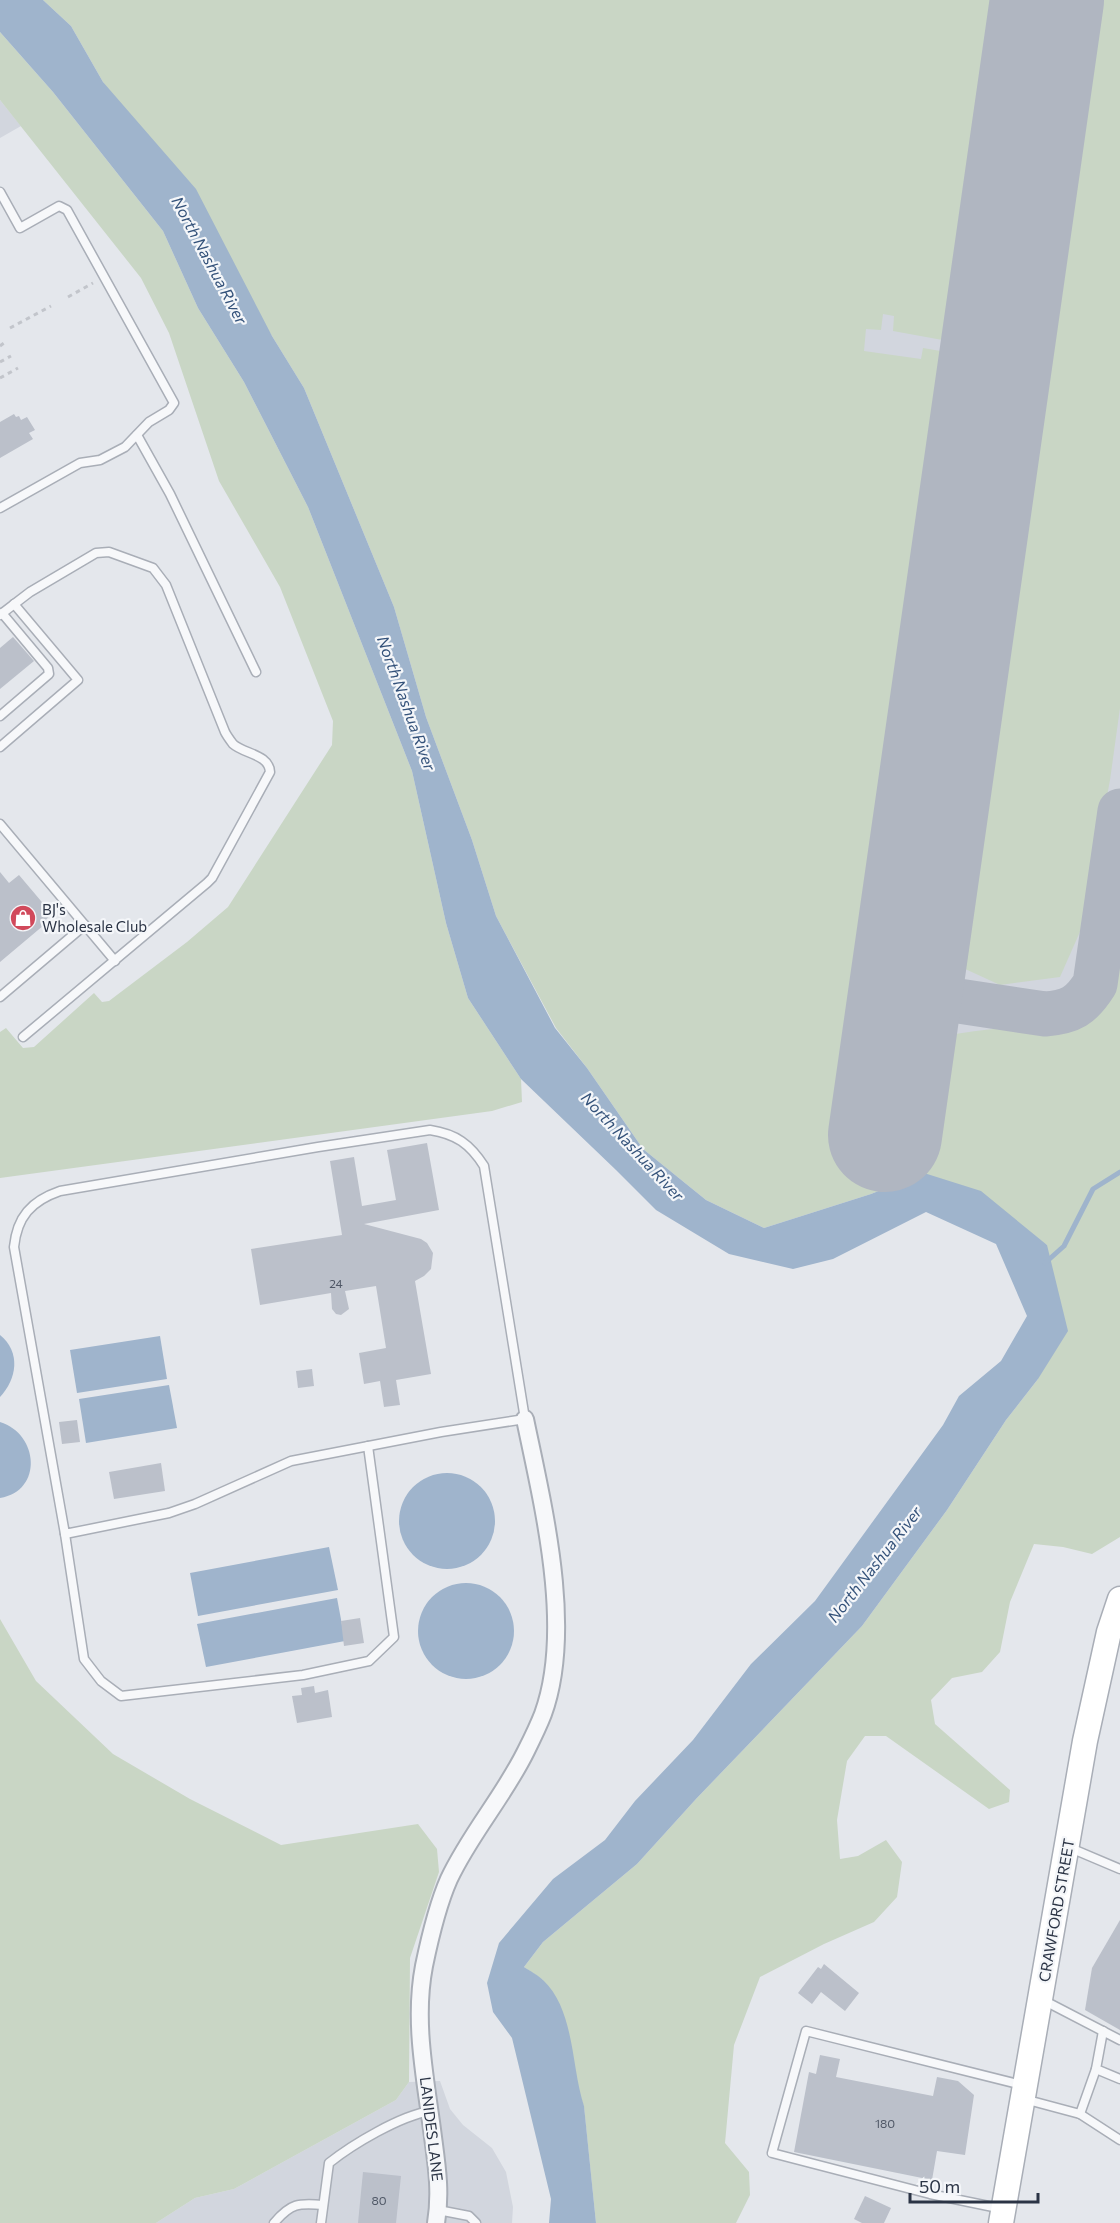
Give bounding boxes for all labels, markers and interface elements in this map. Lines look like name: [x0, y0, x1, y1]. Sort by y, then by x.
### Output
water label: North Nashua River: [168, 193, 252, 328]
water label: North Nashua River: [374, 633, 440, 773]
place label: BJ's Wholesale Club: [42, 900, 147, 935]
shop icon: BJ's Wholesale Club: [8, 903, 38, 933]
water label: North Nashua River: [578, 1088, 689, 1205]
house number: 24: [329, 1276, 343, 1290]
water label: North Nashua River: [823, 1502, 925, 1626]
street label: CRAWFORD STREET: [1035, 1836, 1078, 1983]
street label: LANIDES LANE: [417, 2076, 447, 2182]
house number: 180: [875, 2116, 895, 2130]
scale bar: [910, 2166, 1038, 2204]
text: 50 m: [919, 2175, 960, 2197]
house number: 80: [371, 2193, 387, 2207]

